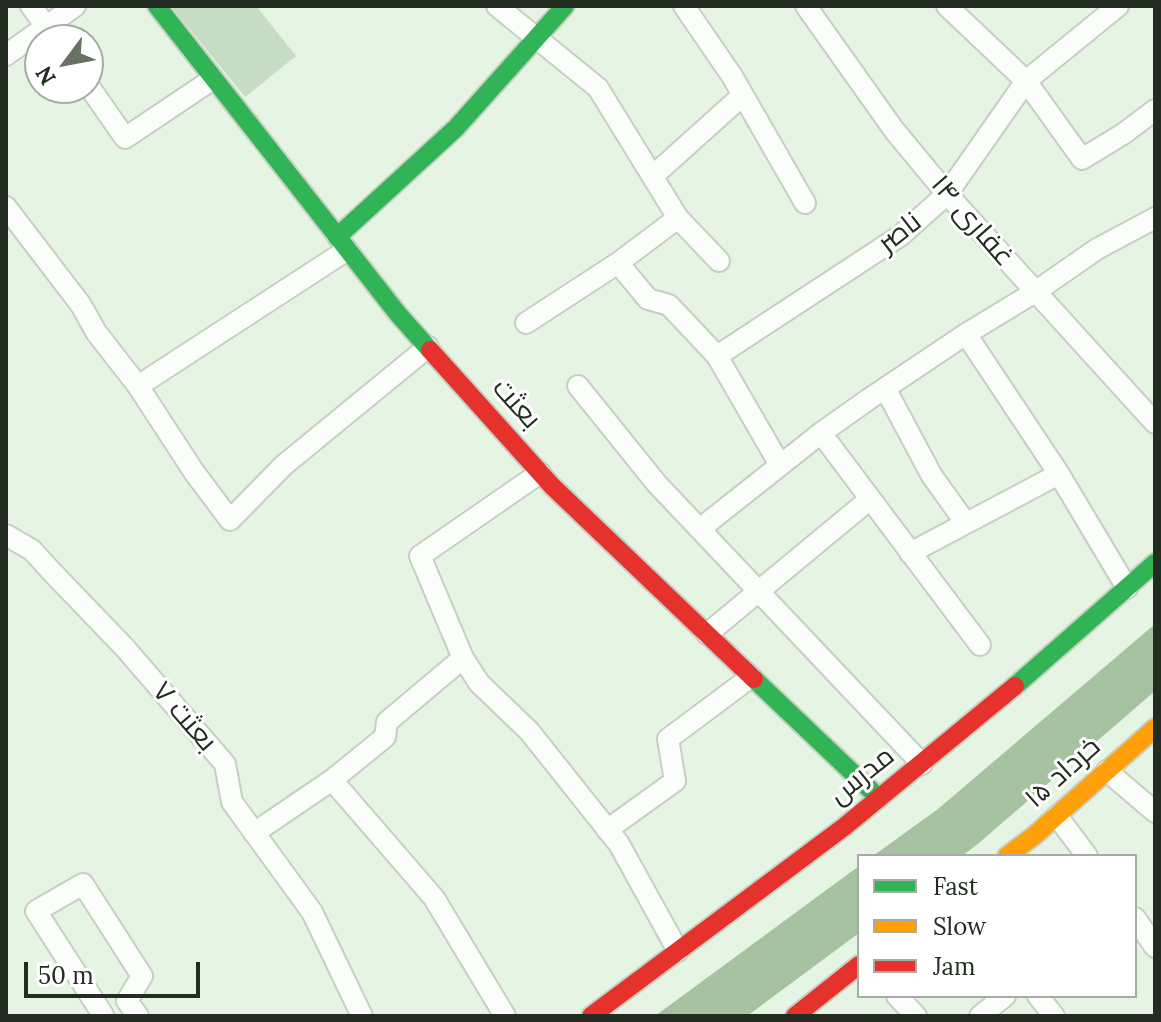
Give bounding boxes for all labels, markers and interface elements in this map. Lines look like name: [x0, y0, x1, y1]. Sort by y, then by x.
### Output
north arrow: [24, 24, 104, 104]
text: N: [29, 61, 62, 90]
street label: غفاری ۱۴: [923, 169, 1021, 273]
street label: ناصر: [871, 206, 929, 260]
street label: بعثت: [485, 372, 547, 436]
street label: بعثت ۷: [145, 675, 223, 759]
street label: ۱۵ خرداد: [1018, 730, 1108, 816]
street label: مدرس: [823, 740, 901, 812]
legend: [857, 854, 1137, 998]
text: Fast: [933, 871, 978, 902]
text: Slow: [933, 911, 986, 942]
scale bar: [28, 946, 204, 996]
text: Jam: [933, 951, 975, 982]
text: 50 m: [38, 960, 94, 991]

